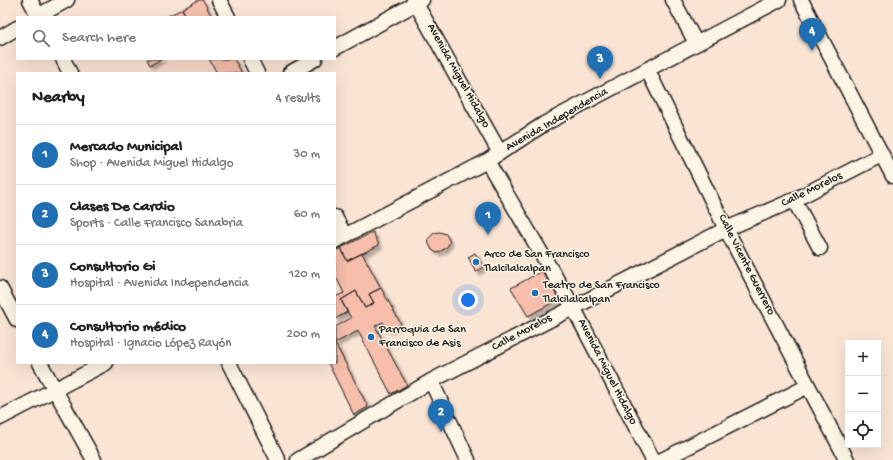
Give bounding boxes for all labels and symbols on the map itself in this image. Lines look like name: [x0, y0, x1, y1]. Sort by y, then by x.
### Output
pin: 4: [799, 18, 825, 51]
street label: Avenida Miguel Hidalgo: [423, 21, 493, 131]
pin: 3: [587, 46, 613, 79]
street label: Avenida Independencia: [504, 85, 611, 155]
street label: Calle Morelos: [779, 169, 845, 211]
pin: 1: [475, 202, 501, 235]
street label: Calle Vicente Guerrero: [715, 212, 777, 318]
place label: Arco de San Francisco Tlalcilalcalpan: [483, 248, 589, 276]
marker: Arco de San Francisco Tlalcilalcalpan: [471, 257, 481, 267]
place label: Teatro de San Francisco Tlalcilalcalpan: [542, 279, 660, 307]
marker: Teatro de San Francisco Tlalcilalcalpan: [530, 288, 540, 298]
your location: [458, 290, 478, 310]
street label: Calle Morelos: [490, 311, 555, 355]
street label: Avenida Miguel Hidalgo: [574, 317, 640, 427]
place label: Parroquia de San Francisco de Asis: [378, 323, 466, 351]
marker: Parroquia de San Francisco de Asis: [366, 332, 376, 342]
pin: 2: [428, 399, 454, 432]

